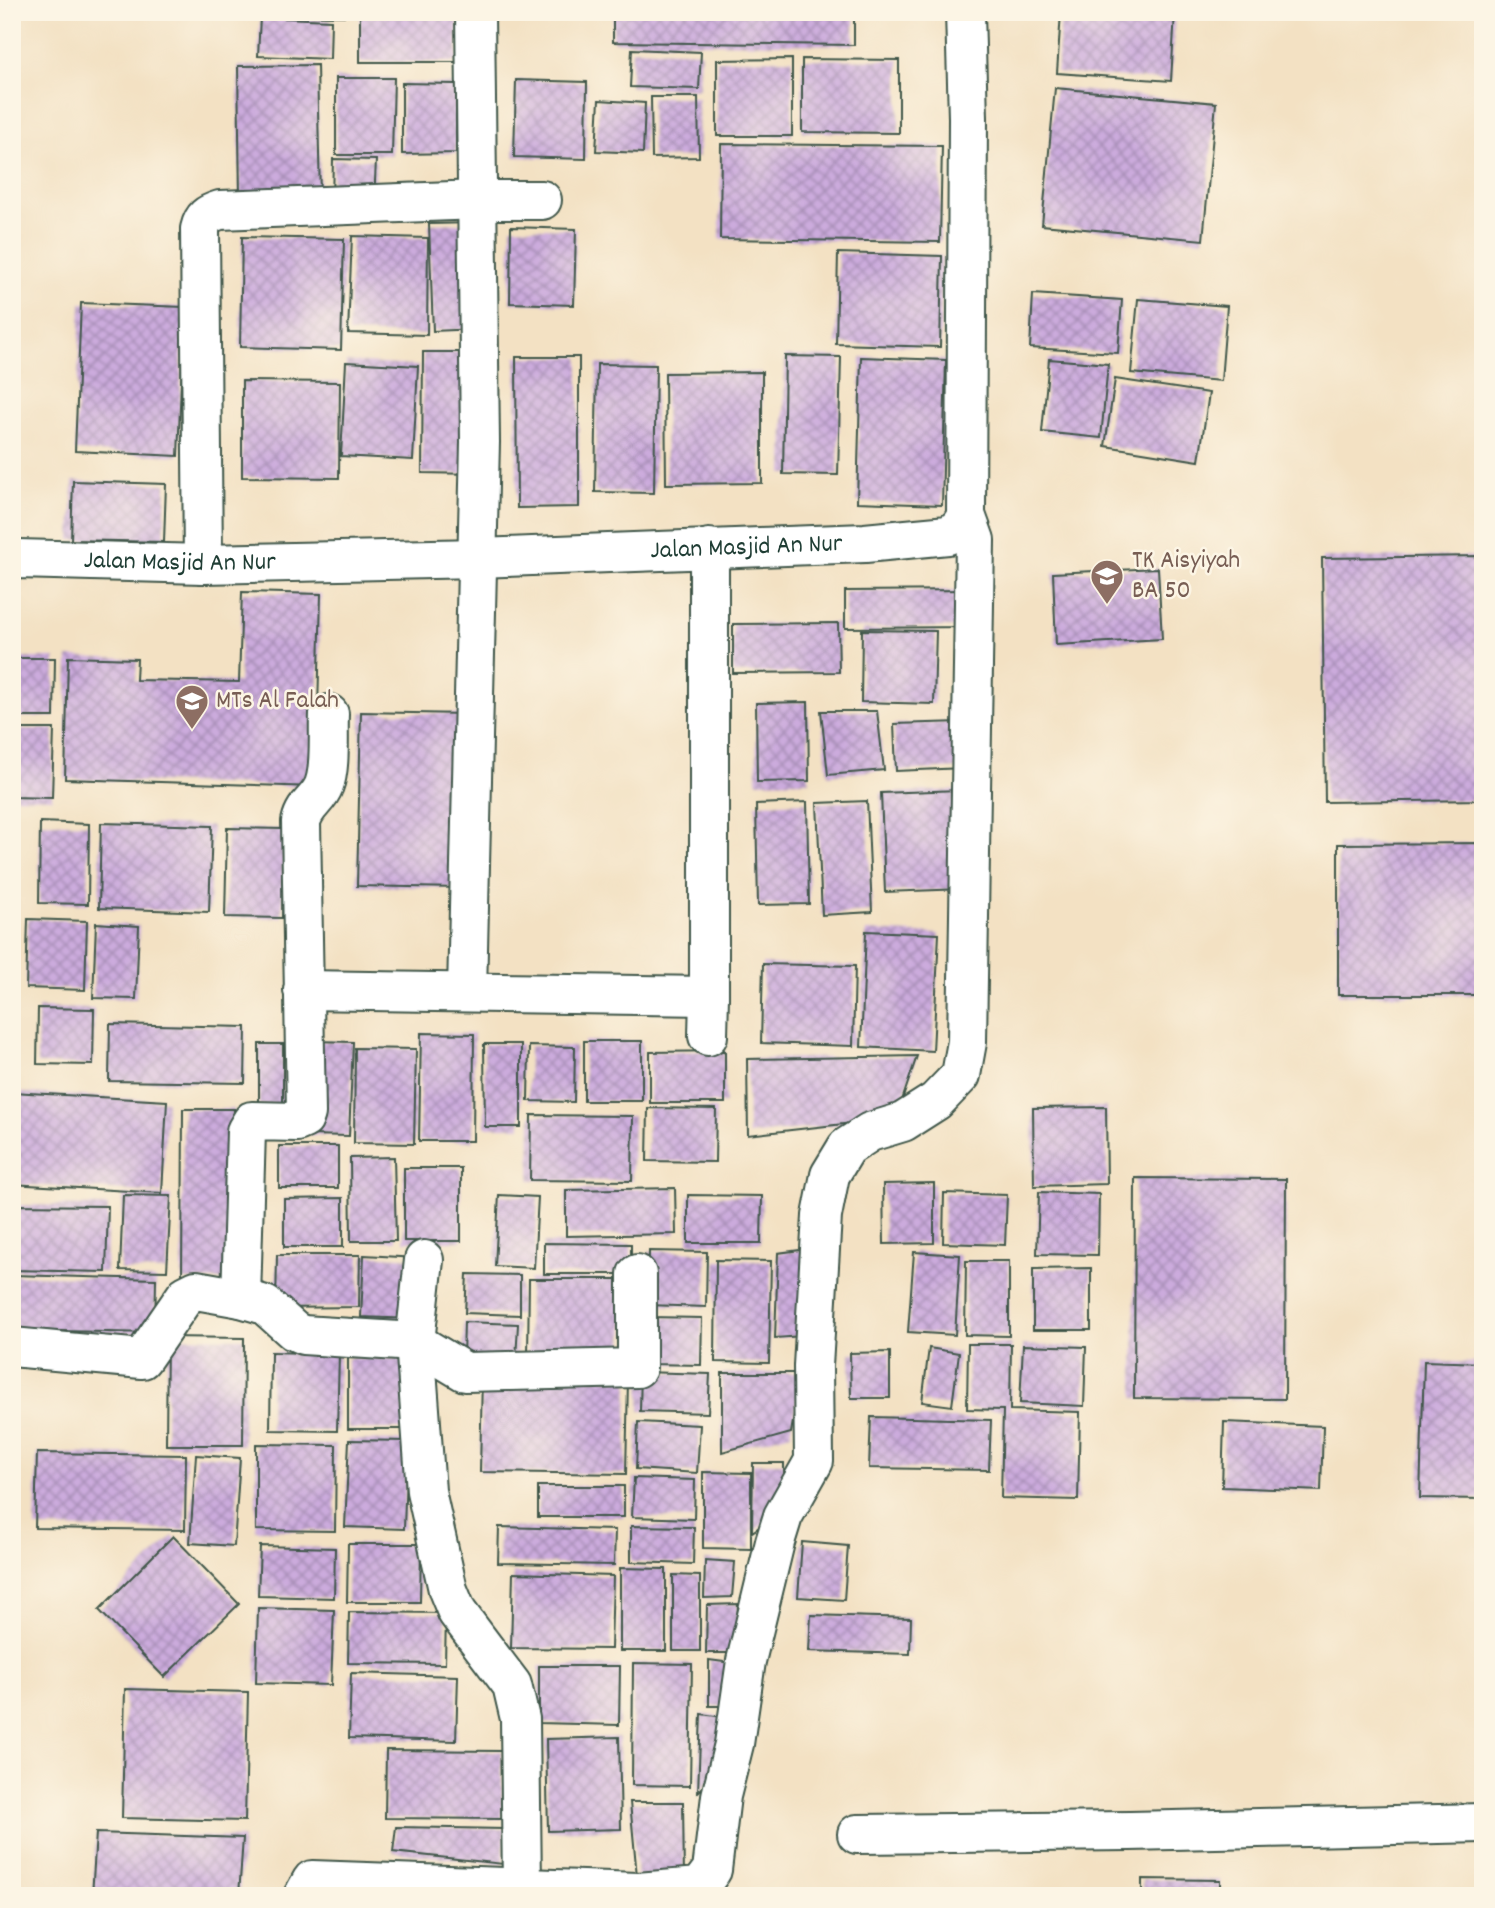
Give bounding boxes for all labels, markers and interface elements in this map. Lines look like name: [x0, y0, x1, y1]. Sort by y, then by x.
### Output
street label: Jalan Masjid An Nur: [650, 525, 843, 570]
street label: Jalan Masjid An Nur: [83, 542, 276, 583]
place label: TK Aisyiyah BA 50: [1132, 543, 1240, 610]
school or university icon: TK Aisyiyah BA 50: [1088, 557, 1126, 606]
school or university icon: MTs Al Falah: [173, 682, 211, 731]
place label: MTs Al Falah: [216, 683, 339, 720]

